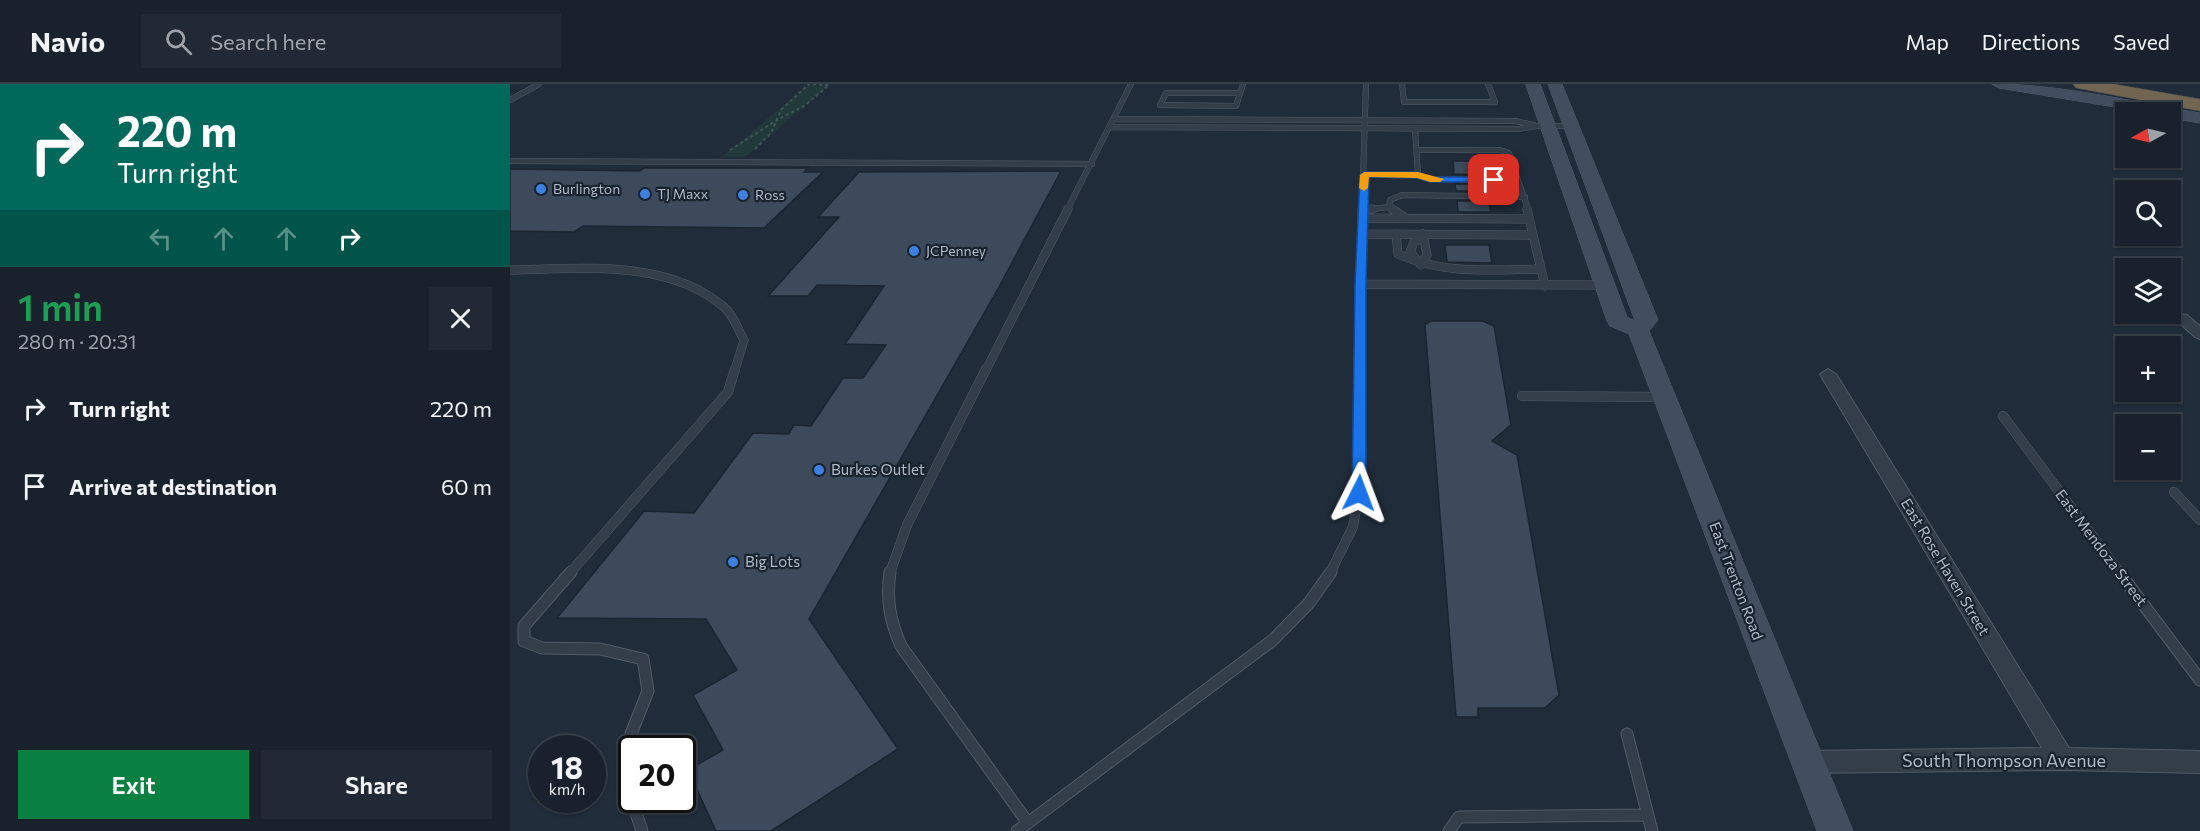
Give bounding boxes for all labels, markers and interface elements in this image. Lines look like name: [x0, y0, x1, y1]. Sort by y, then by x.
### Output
search box: [141, 14, 561, 68]
text: Navio: [30, 24, 105, 58]
icon: search: [162, 25, 195, 58]
text: Search here: [210, 28, 326, 55]
text: Map: [1906, 29, 1949, 54]
text: Directions: [1982, 29, 2080, 54]
text: Saved: [2113, 29, 2170, 54]
north arrow: [2115, 102, 2181, 168]
map controls: [2115, 102, 2181, 480]
text: 220 m: [117, 104, 237, 156]
icon: right: [18, 108, 96, 186]
pin: [1468, 154, 1519, 205]
text: Turn right: [117, 156, 237, 189]
icon: arrive: [1477, 163, 1510, 196]
place label: Burlington: [553, 180, 620, 197]
button: search: [2115, 180, 2181, 246]
marker: Burlington: [534, 182, 548, 196]
place label: TJ Maxx: [657, 185, 709, 202]
place label: Ross: [755, 186, 785, 203]
marker: TJ Maxx: [638, 187, 652, 201]
marker: Ross: [736, 188, 750, 202]
icon: left: [144, 222, 177, 255]
icon: ahead: [207, 222, 240, 255]
icon: ahead: [270, 222, 303, 255]
icon: right: [333, 222, 366, 255]
place label: JCPenney: [926, 242, 986, 259]
marker: JCPenney: [907, 244, 921, 258]
button: layers: [2115, 258, 2181, 324]
text: 1 min: [18, 284, 103, 328]
button: close: [429, 287, 492, 350]
text: 280 m · 20:31: [18, 329, 137, 353]
button: +: [2115, 336, 2181, 402]
icon: right: [18, 392, 51, 425]
text: Turn right: [69, 395, 170, 422]
text: 220 m: [430, 395, 492, 422]
button: −: [2115, 414, 2181, 480]
place label: Burkes Outlet: [831, 460, 925, 478]
position arrow: [1327, 461, 1391, 525]
marker: Burkes Outlet: [812, 463, 826, 477]
icon: arrive: [18, 470, 51, 503]
text: Arrive at destination: [69, 473, 277, 500]
text: 60 m: [441, 473, 492, 500]
street label: East Mendoza Street: [2052, 485, 2152, 609]
street label: East Rose Haven Street: [1898, 495, 1994, 638]
street label: East Trenton Road: [1706, 519, 1768, 642]
place label: Big Lots: [745, 552, 800, 570]
marker: Big Lots: [726, 555, 740, 569]
speed limit sign: 20: [618, 735, 696, 813]
text: 18: [551, 748, 583, 785]
street label: South Thompson Avenue: [1902, 749, 2106, 771]
button: Exit: [18, 750, 249, 819]
button: Share: [261, 750, 492, 819]
text: km/h: [549, 780, 585, 798]

